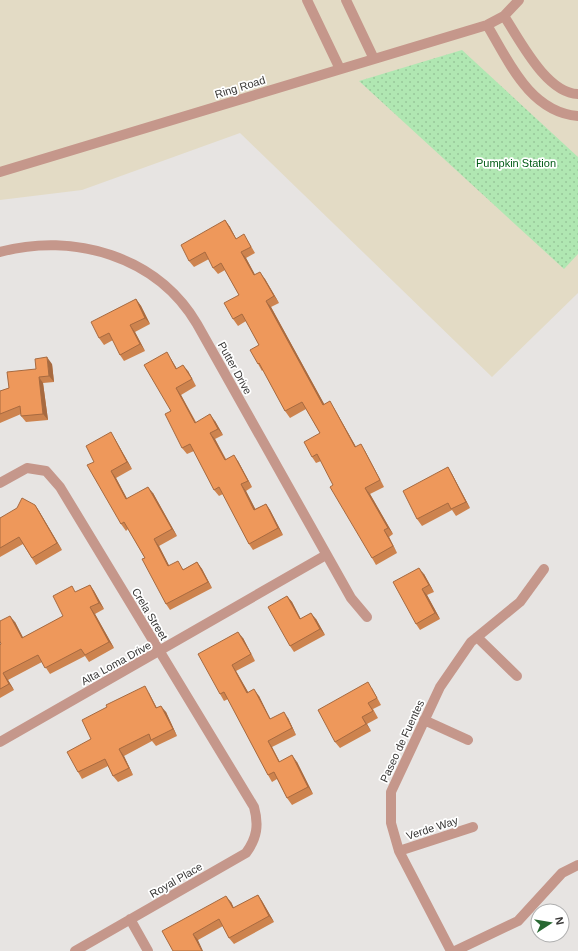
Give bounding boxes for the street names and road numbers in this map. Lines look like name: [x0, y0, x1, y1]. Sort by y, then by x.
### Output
street label: Ring Road: [213, 74, 267, 100]
street label: Putter Drive: [216, 340, 254, 396]
street label: Crela Street: [130, 586, 170, 642]
street label: Alta Loma Drive: [79, 639, 153, 687]
street label: Paseo de Fuentes: [378, 698, 427, 784]
street label: Verde Way: [405, 814, 460, 842]
street label: Royal Place: [148, 860, 204, 900]

